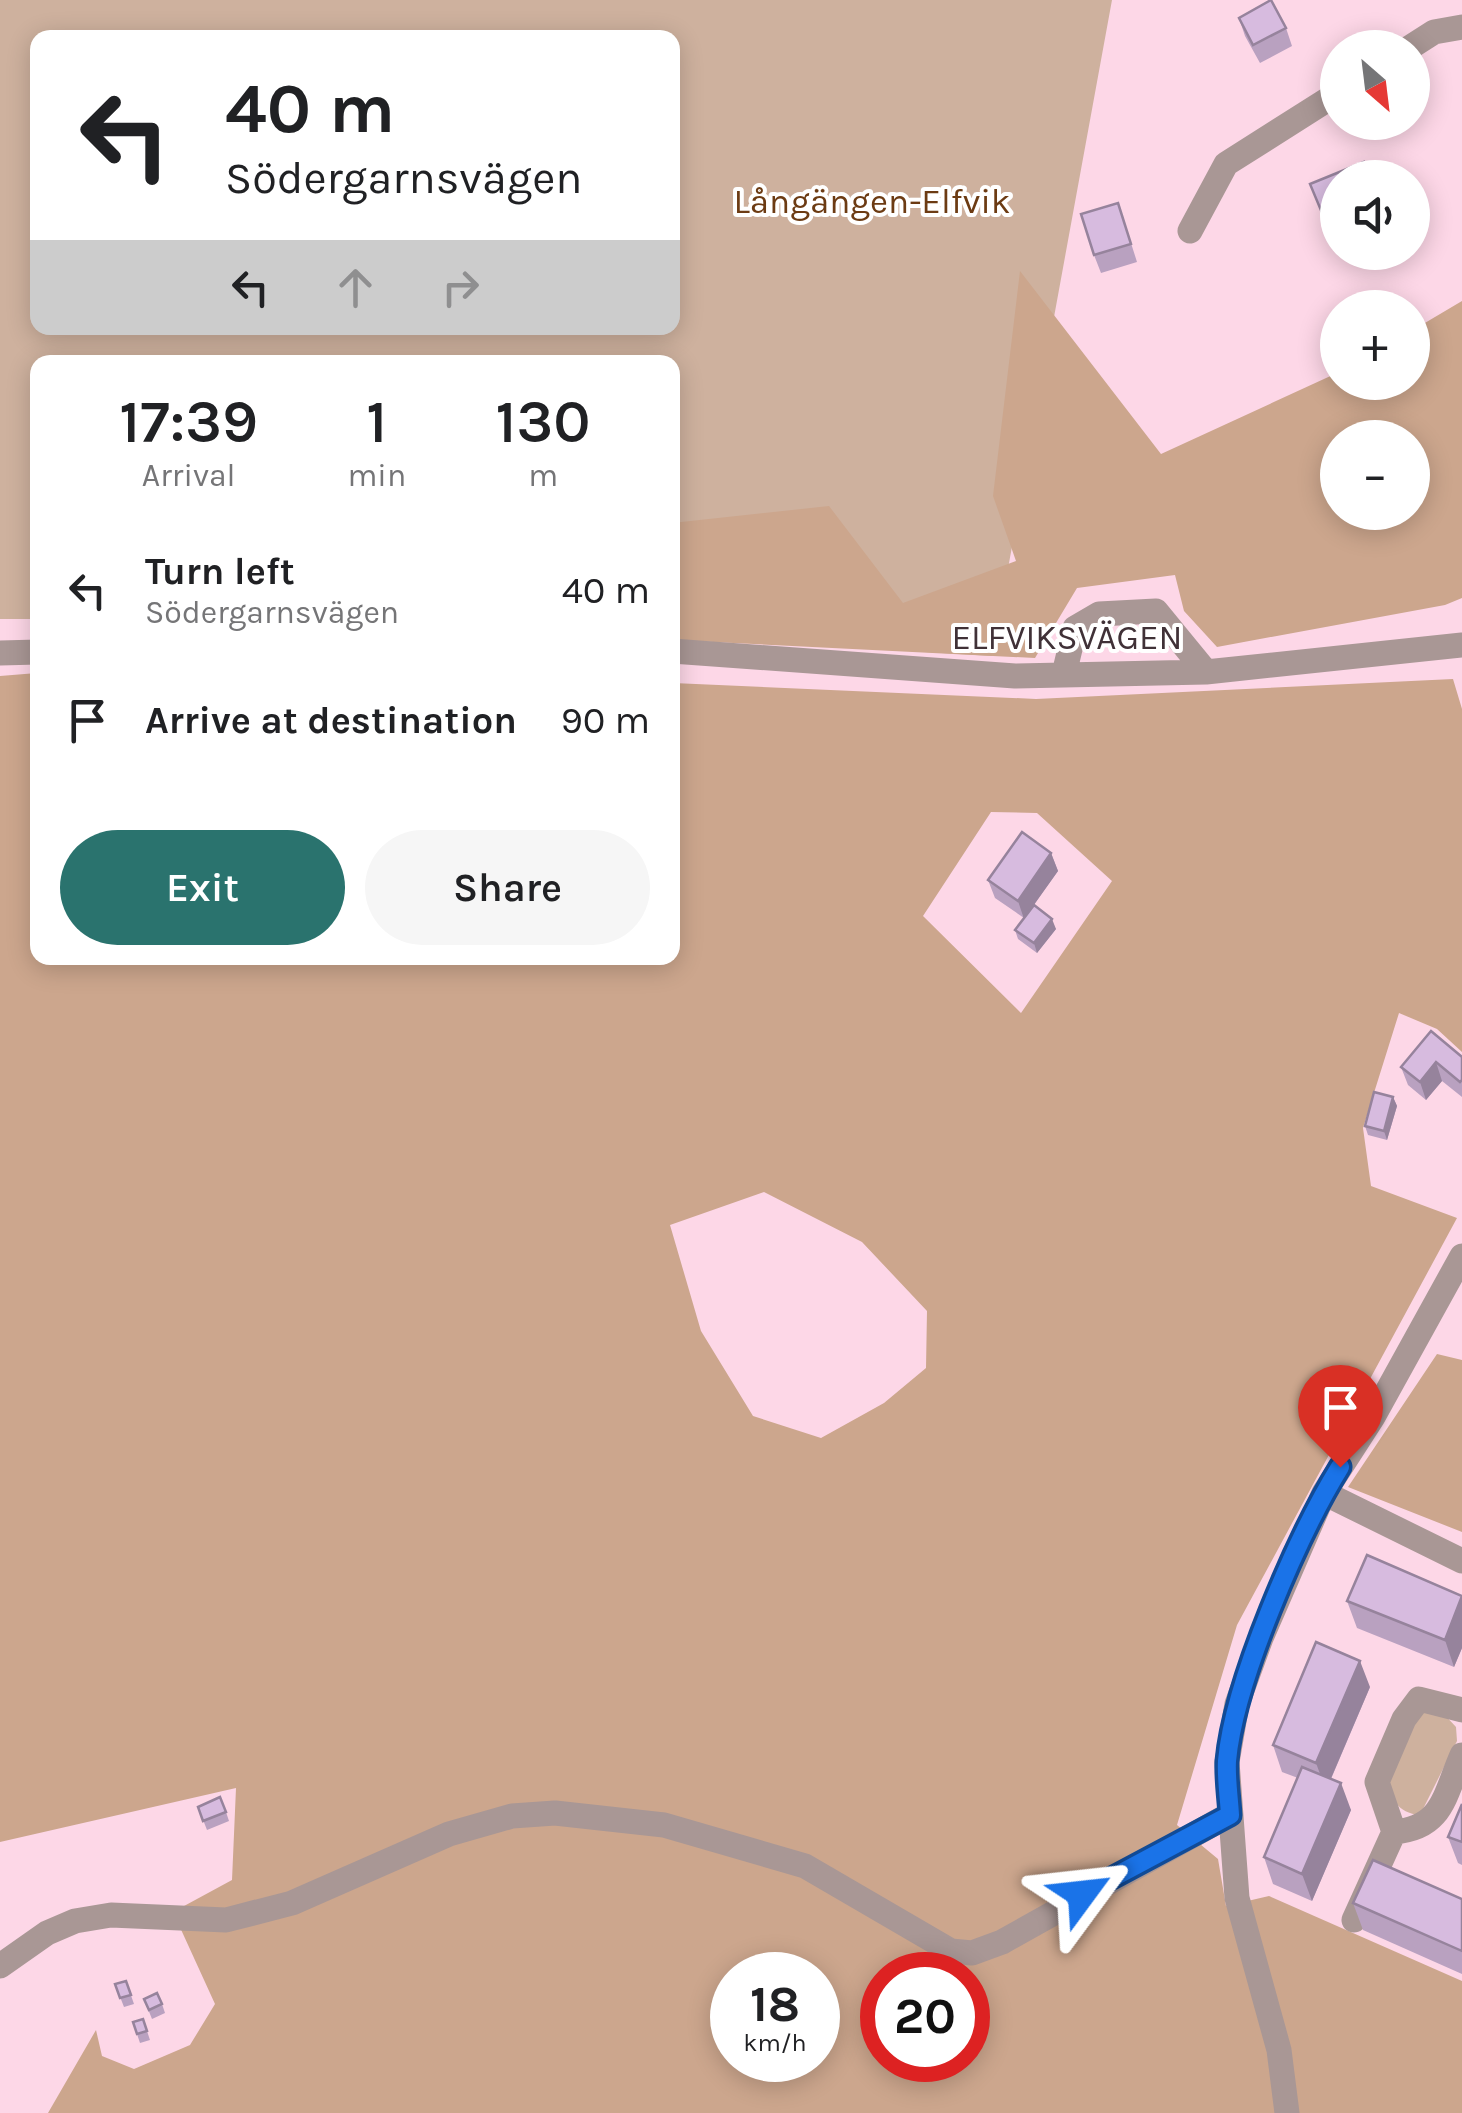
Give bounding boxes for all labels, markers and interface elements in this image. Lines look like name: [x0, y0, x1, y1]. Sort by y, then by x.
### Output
north arrow: [1320, 30, 1430, 140]
map controls: [1320, 30, 1430, 530]
text: 40 m: [225, 68, 395, 150]
icon: left: [60, 70, 190, 200]
text: Södergarnsvägen: [225, 152, 582, 204]
button: sound: [1320, 160, 1430, 270]
park label: Långängen-Elfvik: [733, 181, 1011, 222]
icon: left: [223, 260, 278, 315]
icon: ahead: [328, 260, 383, 315]
icon: right: [433, 260, 488, 315]
button: +: [1320, 290, 1430, 400]
text: 17:39: [119, 387, 258, 457]
text: 1: [366, 387, 387, 457]
text: 130: [496, 387, 591, 457]
button: −: [1320, 420, 1430, 530]
text: Arrival: [142, 457, 236, 494]
text: min: [347, 457, 406, 494]
text: m: [528, 457, 558, 494]
text: Turn left: [145, 549, 295, 594]
icon: left: [60, 563, 115, 618]
text: 40 m: [562, 568, 650, 613]
text: Södergarnsvägen: [145, 594, 399, 631]
street label: ELFVIKSVÄGEN: [951, 617, 1183, 658]
icon: arrive: [60, 693, 115, 748]
text: Arrive at destination: [145, 698, 517, 743]
text: 90 m: [561, 698, 650, 743]
button: Exit: [60, 830, 345, 945]
button: Share: [365, 830, 650, 945]
pin: [1298, 1365, 1383, 1468]
icon: arrive: [1313, 1380, 1368, 1435]
position arrow: [1030, 1842, 1134, 1946]
speed limit sign: 20: [860, 1952, 990, 2082]
text: 18: [750, 1975, 800, 2034]
text: km/h: [743, 2028, 807, 2057]

